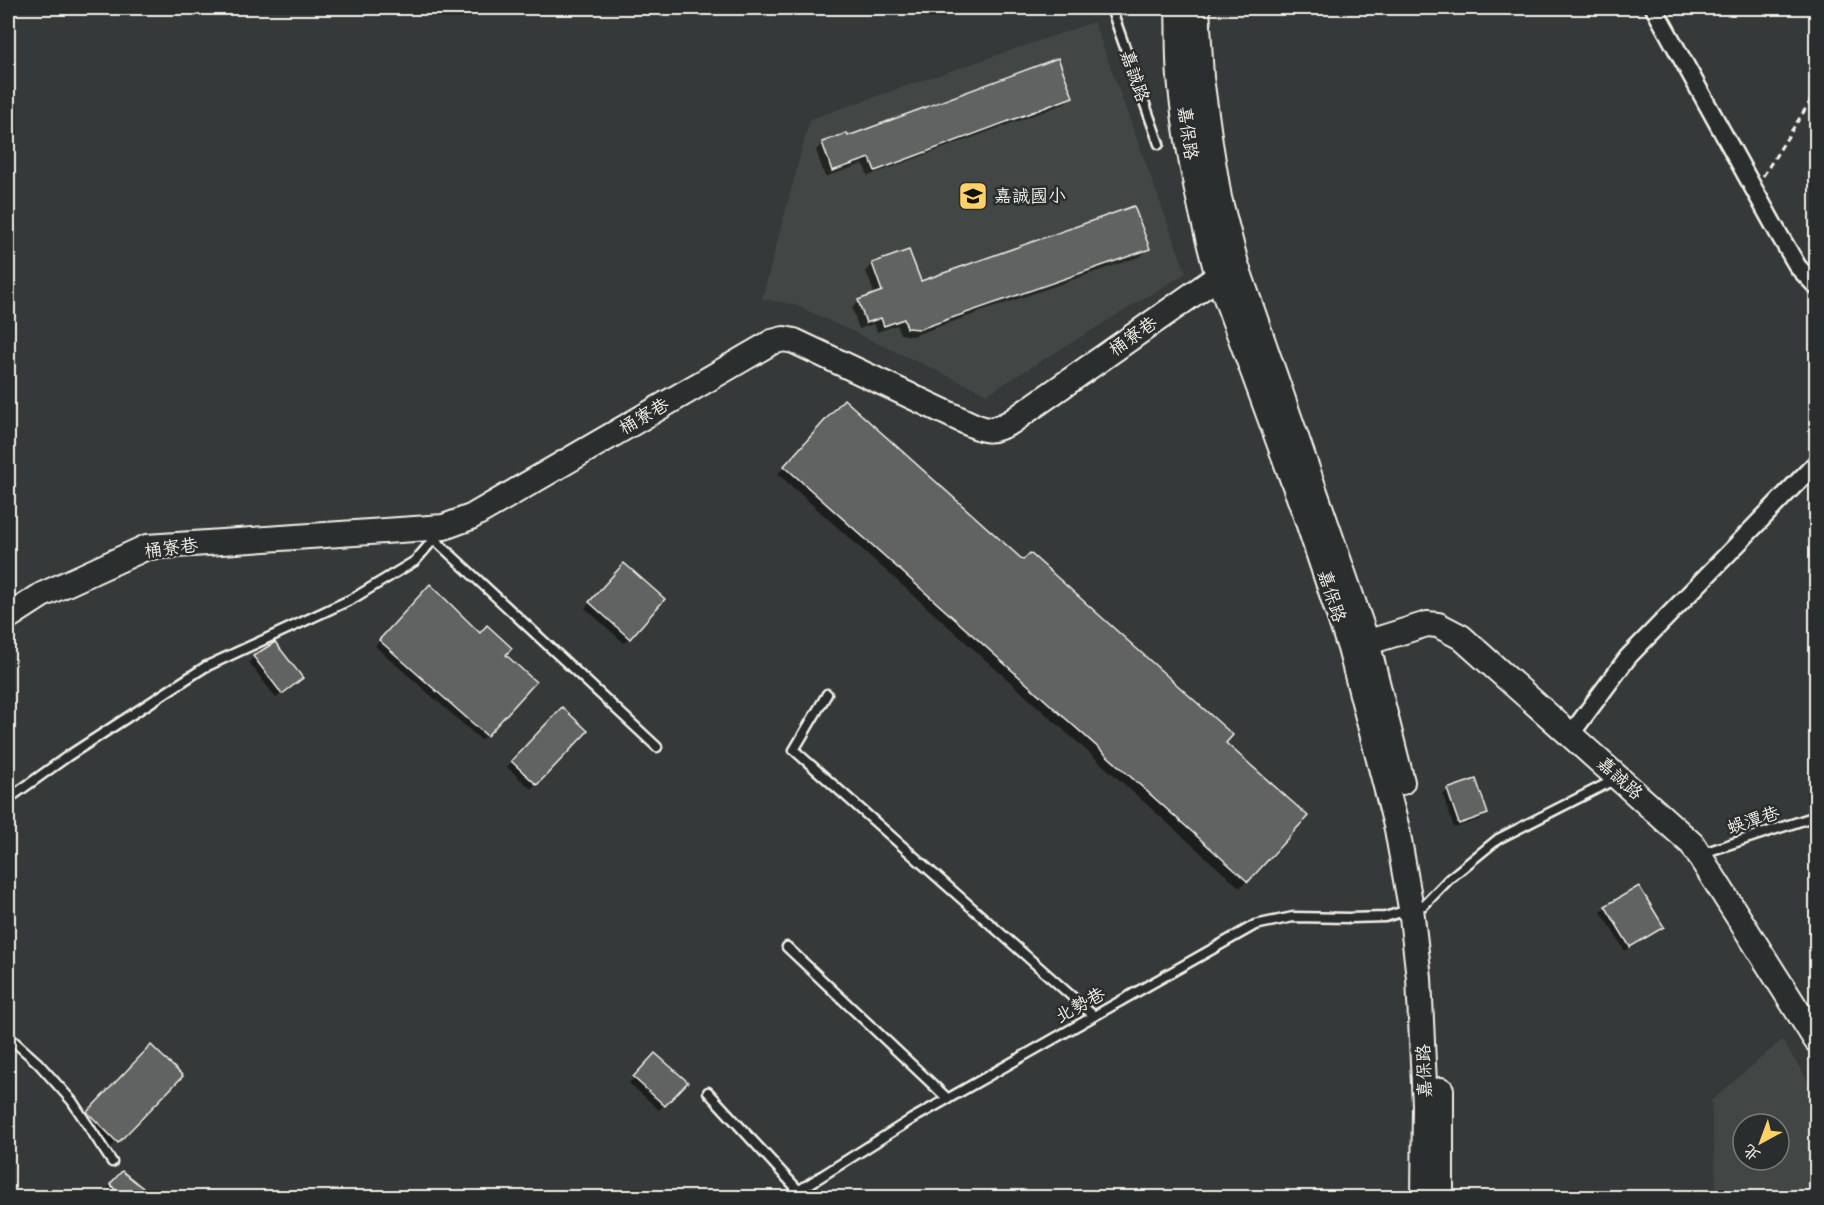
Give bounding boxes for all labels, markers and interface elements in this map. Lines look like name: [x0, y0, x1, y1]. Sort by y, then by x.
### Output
street label: 嘉誠路: [1111, 45, 1159, 107]
street label: 嘉保路: [1168, 104, 1208, 162]
school or university icon: 嘉誠國小: [957, 180, 989, 212]
place label: 嘉誠國小: [994, 180, 1066, 212]
street label: 桶寮巷: [1102, 307, 1164, 365]
street label: 桶寮巷: [613, 389, 675, 443]
street label: 桶寮巷: [142, 529, 200, 567]
street label: 嘉保路: [1308, 565, 1356, 627]
street label: 嘉誠路: [1589, 748, 1651, 808]
street label: 蜈潭巷: [1722, 796, 1784, 844]
street label: 北勢巷: [1049, 978, 1111, 1032]
street label: 嘉保路: [1407, 1043, 1441, 1099]
north arrow: [1731, 1112, 1791, 1172]
text: 北: [1736, 1137, 1767, 1169]

